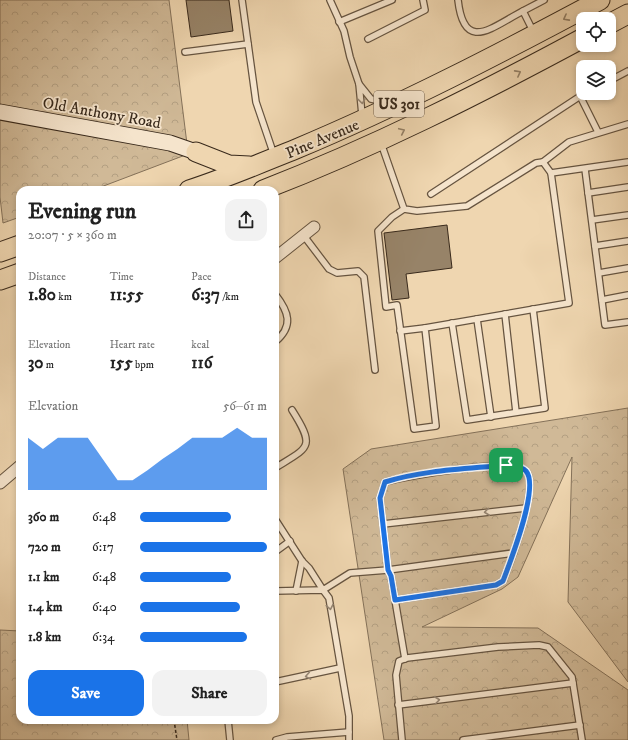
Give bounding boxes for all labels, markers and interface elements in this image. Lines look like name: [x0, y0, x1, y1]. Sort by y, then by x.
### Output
map controls: [576, 12, 616, 100]
button: locate: [576, 12, 616, 52]
one-way arrow: [563, 14, 570, 21]
button: layers: [576, 60, 616, 100]
one-way arrow: [514, 70, 522, 77]
road number: US 301: [374, 91, 424, 117]
street label: Old Anthony Road: [41, 93, 162, 133]
one-way arrow: [357, 98, 366, 104]
street label: Pine Avenue: [283, 114, 362, 163]
one-way arrow: [398, 128, 406, 136]
text: Evening run: [28, 198, 136, 225]
button: share: [225, 199, 267, 241]
text: 20:07 · 5 × 360 m: [28, 227, 117, 243]
text: Distance: [28, 270, 66, 284]
text: Time: [110, 270, 134, 284]
text: Pace: [191, 270, 212, 284]
text: 1.80: [28, 284, 56, 306]
text: 11:55: [110, 284, 143, 306]
text: 6:37: [191, 284, 220, 306]
text: km: [56, 290, 72, 304]
text: /km: [220, 290, 239, 304]
text: Elevation: [28, 338, 71, 352]
text: Heart rate: [110, 338, 155, 352]
text: kcal: [191, 338, 209, 352]
text: 30: [28, 352, 44, 374]
text: 155: [110, 352, 133, 374]
text: 116: [191, 352, 213, 374]
text: m: [44, 358, 54, 372]
text: bpm: [133, 358, 154, 372]
text: Elevation: [28, 398, 78, 414]
text: 56–61 m: [223, 398, 267, 414]
pin: [489, 448, 523, 482]
icon: arrive: [495, 454, 517, 476]
one-way arrow: [484, 507, 490, 516]
text: 360 m: [28, 509, 59, 525]
text: 6:48: [92, 509, 116, 525]
text: 720 m: [28, 539, 61, 555]
text: 6:17: [92, 539, 114, 555]
text: 1.1 km: [28, 569, 60, 585]
text: 6:48: [92, 569, 116, 585]
text: 1.4 km: [28, 599, 62, 615]
text: 6:40: [92, 599, 117, 615]
one-way arrow: [326, 604, 334, 610]
text: 1.8 km: [28, 629, 61, 645]
text: 6:34: [92, 629, 115, 645]
button: Save: [28, 670, 144, 716]
button: Share: [152, 670, 267, 716]
one-way arrow: [305, 671, 311, 680]
one-way arrow: [434, 696, 440, 705]

